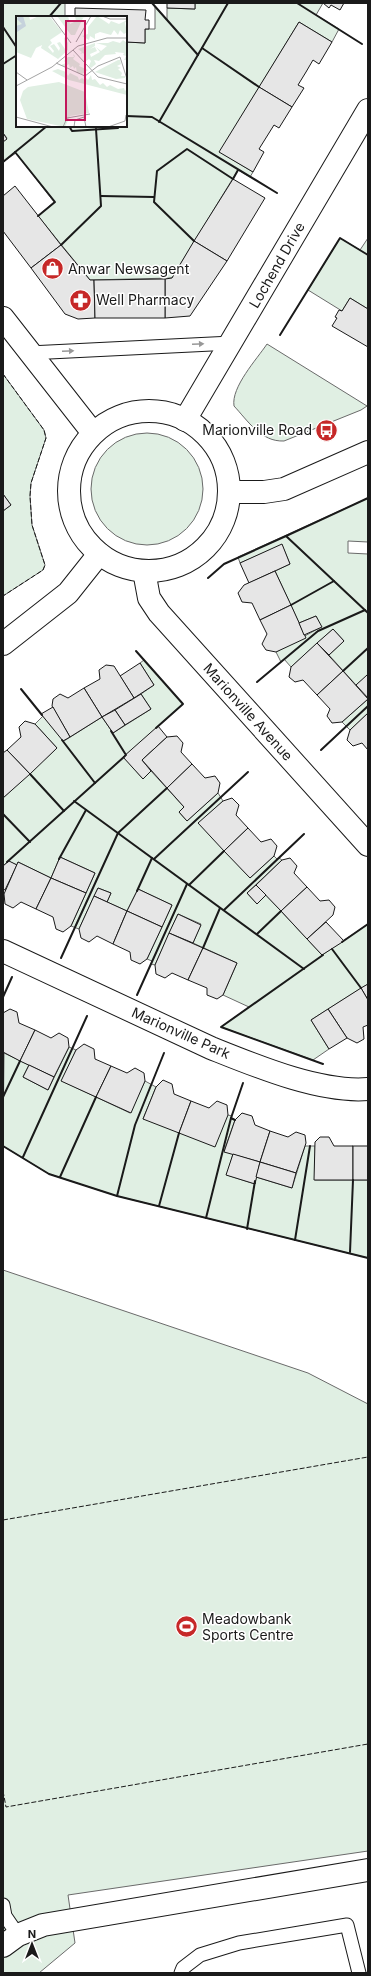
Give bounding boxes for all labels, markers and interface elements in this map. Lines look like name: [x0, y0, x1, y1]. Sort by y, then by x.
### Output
inset map: [16, 16, 127, 127]
street label: Lochend Drive: [245, 219, 308, 311]
shop icon: Anwar Newsagent: [39, 256, 65, 282]
place label: Anwar Newsagent: [68, 260, 190, 277]
pharmacy icon: Well Pharmacy: [67, 287, 93, 313]
place label: Well Pharmacy: [96, 291, 194, 308]
one-way arrow: [192, 341, 204, 348]
one-way arrow: [62, 347, 74, 354]
bus stop icon: Marionville Road: [314, 417, 340, 443]
place label: Marionville Road: [202, 421, 312, 438]
street label: Marionville Avenue: [200, 659, 297, 764]
street label: Marionville Park: [129, 1003, 233, 1062]
place label: Meadowbank Sports Centre: [202, 1610, 294, 1643]
sports icon: Meadowbank Sports Centre: [173, 1614, 199, 1640]
north arrow: [12, 1924, 52, 1964]
text: N: [28, 1927, 36, 1941]

